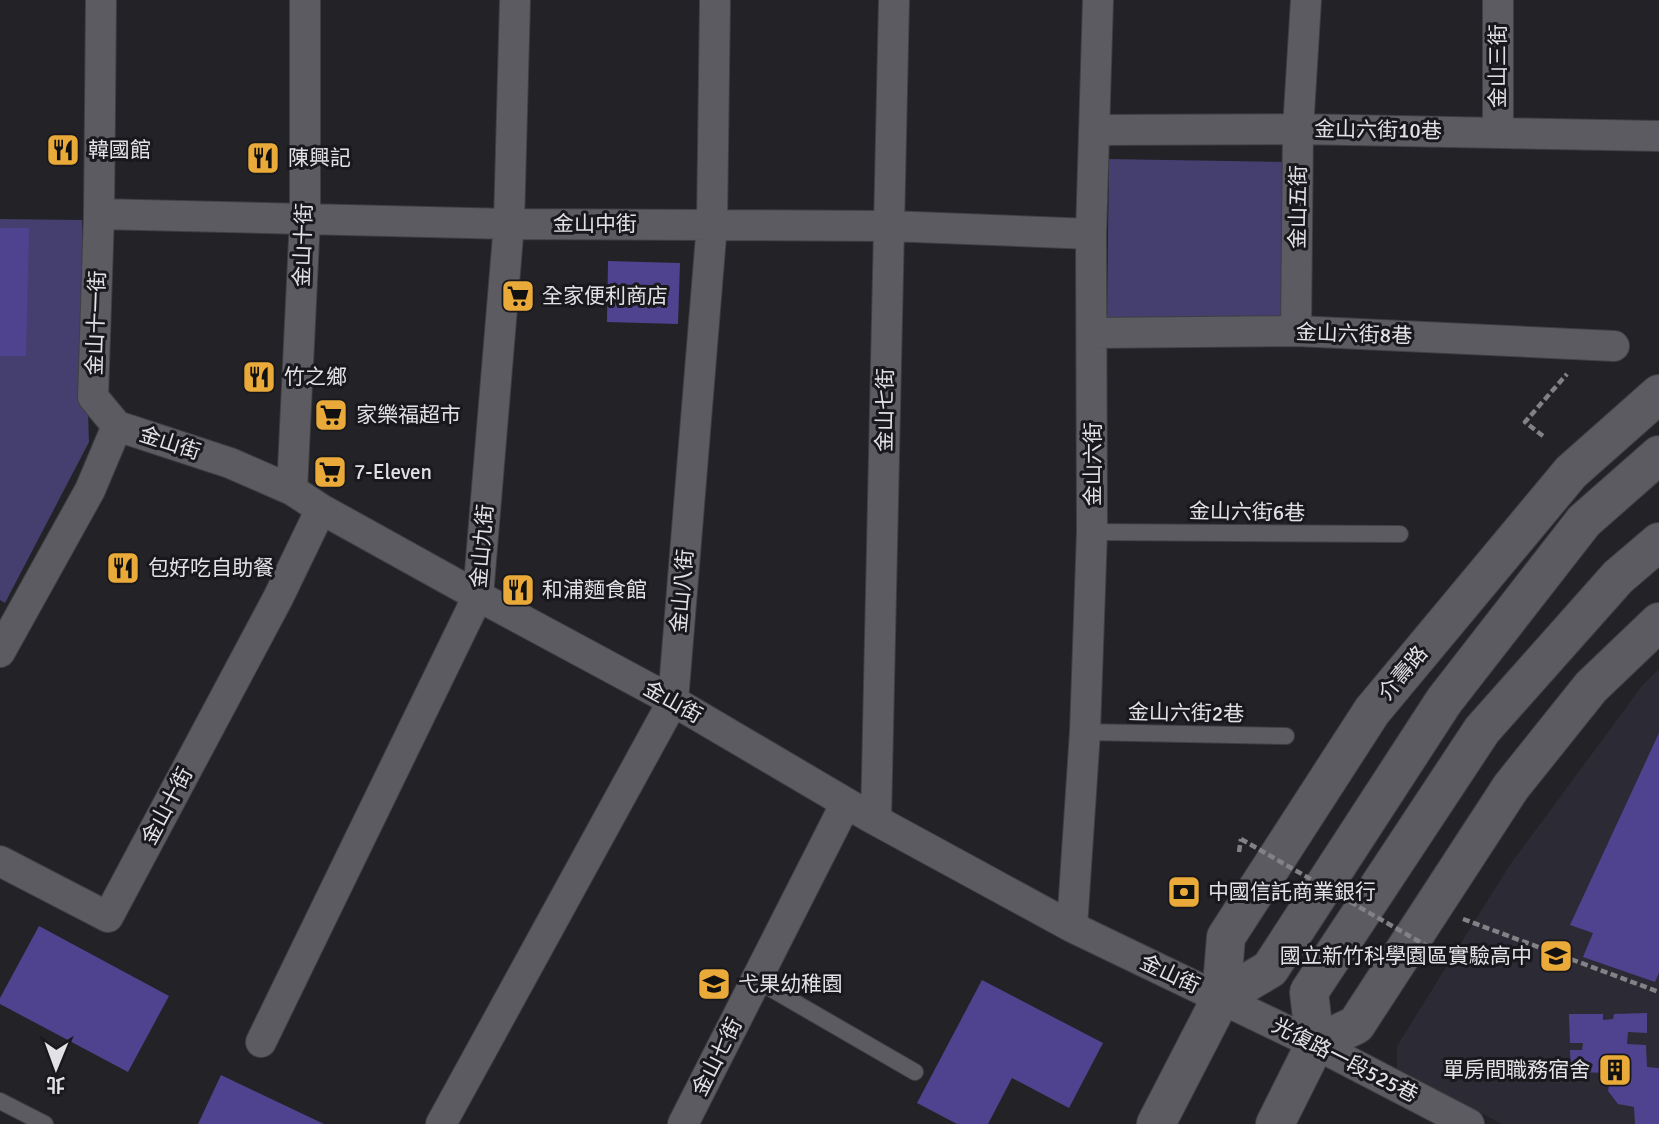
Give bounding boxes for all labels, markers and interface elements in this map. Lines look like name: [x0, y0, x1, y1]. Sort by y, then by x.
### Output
street label: 金山三街: [1485, 24, 1511, 108]
street label: 金山六街10巷: [1314, 116, 1442, 144]
restaurant icon: 韓國館: [44, 131, 82, 169]
place label: 韓國館: [88, 137, 151, 163]
restaurant icon: 陳興記: [244, 139, 282, 177]
place label: 陳興記: [288, 145, 351, 171]
street label: 金山五街: [1284, 165, 1312, 249]
street label: 金山十街: [289, 203, 317, 287]
street label: 金山中街: [553, 211, 637, 237]
street label: 金山十一街: [81, 270, 111, 376]
supermarket icon: 全家便利商店: [499, 277, 537, 315]
place label: 全家便利商店: [542, 283, 668, 309]
street label: 金山六街8巷: [1295, 319, 1413, 349]
restaurant icon: 竹之鄉: [240, 358, 278, 396]
place label: 竹之鄉: [284, 364, 347, 390]
street label: 金山七街: [871, 368, 899, 452]
supermarket icon: 家樂福超市: [312, 396, 350, 434]
place label: 家樂福超市: [356, 402, 461, 428]
street label: 金山街: [136, 421, 204, 465]
street label: 金山六街: [1080, 422, 1106, 506]
supermarket icon: 7-Eleven: [311, 453, 349, 491]
place label: 7-Eleven: [354, 459, 432, 485]
street label: 金山六街6巷: [1189, 498, 1305, 526]
street label: 金山九街: [465, 503, 499, 589]
street label: 金山八街: [665, 548, 699, 634]
restaurant icon: 包好吃自助餐: [104, 549, 142, 587]
place label: 包好吃自助餐: [148, 555, 274, 581]
restaurant icon: 和浦麵食館: [499, 571, 537, 609]
place label: 和浦麵食館: [542, 577, 647, 603]
street label: 介壽路: [1373, 641, 1433, 705]
street label: 金山街: [639, 675, 707, 729]
street label: 金山六街2巷: [1128, 699, 1244, 727]
street label: 金山十街: [136, 763, 198, 849]
bank icon: 中國信託商業銀行: [1165, 873, 1203, 911]
place label: 中國信託商業銀行: [1208, 879, 1376, 905]
school or university icon: 國立新竹科學園區實驗高中: [1537, 937, 1575, 975]
place label: 國立新竹科學園區實驗高中: [1280, 943, 1532, 969]
street label: 金山街: [1136, 949, 1204, 999]
school or university icon: 弋果幼稚園: [695, 965, 733, 1003]
place label: 弋果幼稚園: [738, 971, 843, 997]
street label: 光復路一段525巷: [1268, 1012, 1422, 1108]
street label: 金山七街: [686, 1014, 748, 1100]
north arrow: [21, 1033, 91, 1103]
building icon: 單房間職務宿舍: [1596, 1051, 1634, 1089]
place label: 單房間職務宿舍: [1443, 1057, 1590, 1083]
text: 北: [46, 1072, 65, 1096]

